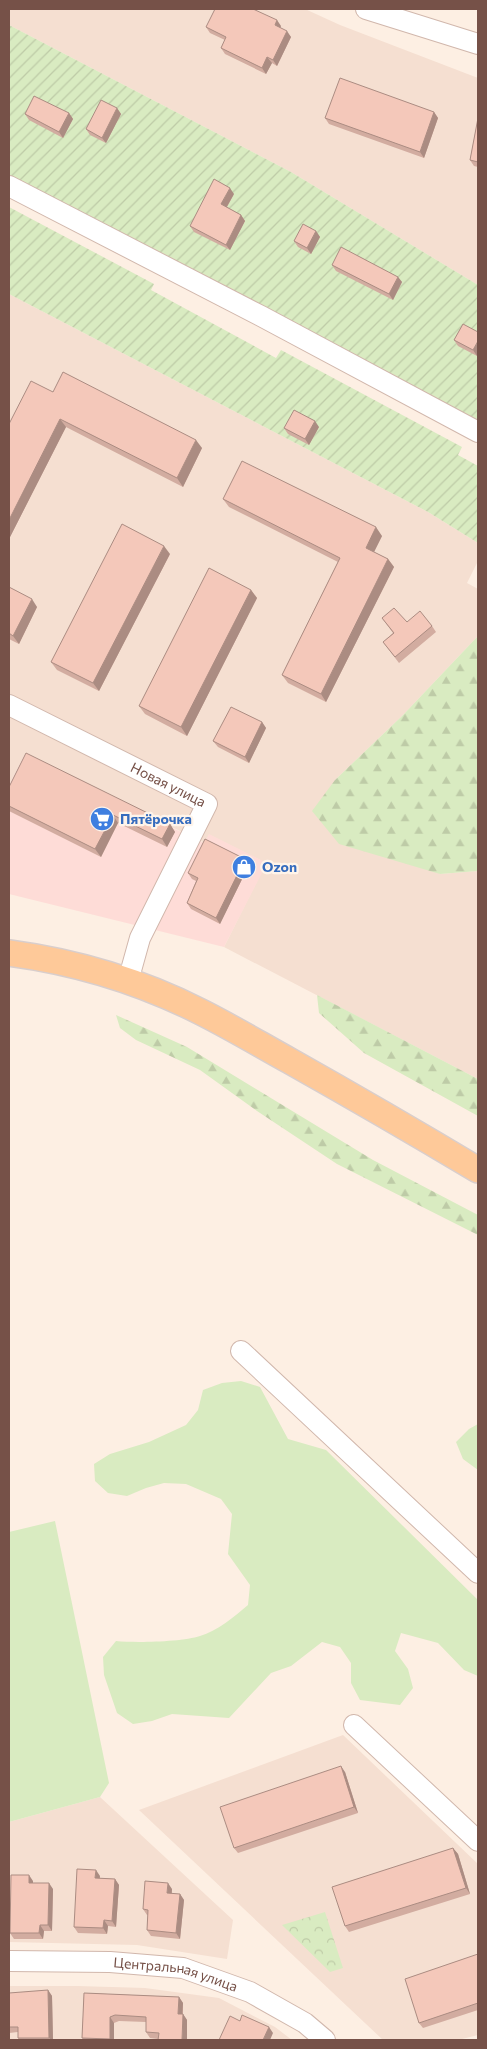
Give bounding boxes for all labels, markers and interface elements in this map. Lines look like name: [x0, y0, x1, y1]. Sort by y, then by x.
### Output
street label: Новая улица: [128, 758, 209, 810]
supermarket icon: Пятёрочка: [89, 806, 115, 832]
place label: Пятёрочка: [120, 810, 192, 827]
shop icon: Ozon: [231, 854, 257, 880]
place label: Ozon: [262, 858, 297, 875]
street label: Центральная улица: [113, 1953, 240, 1995]

